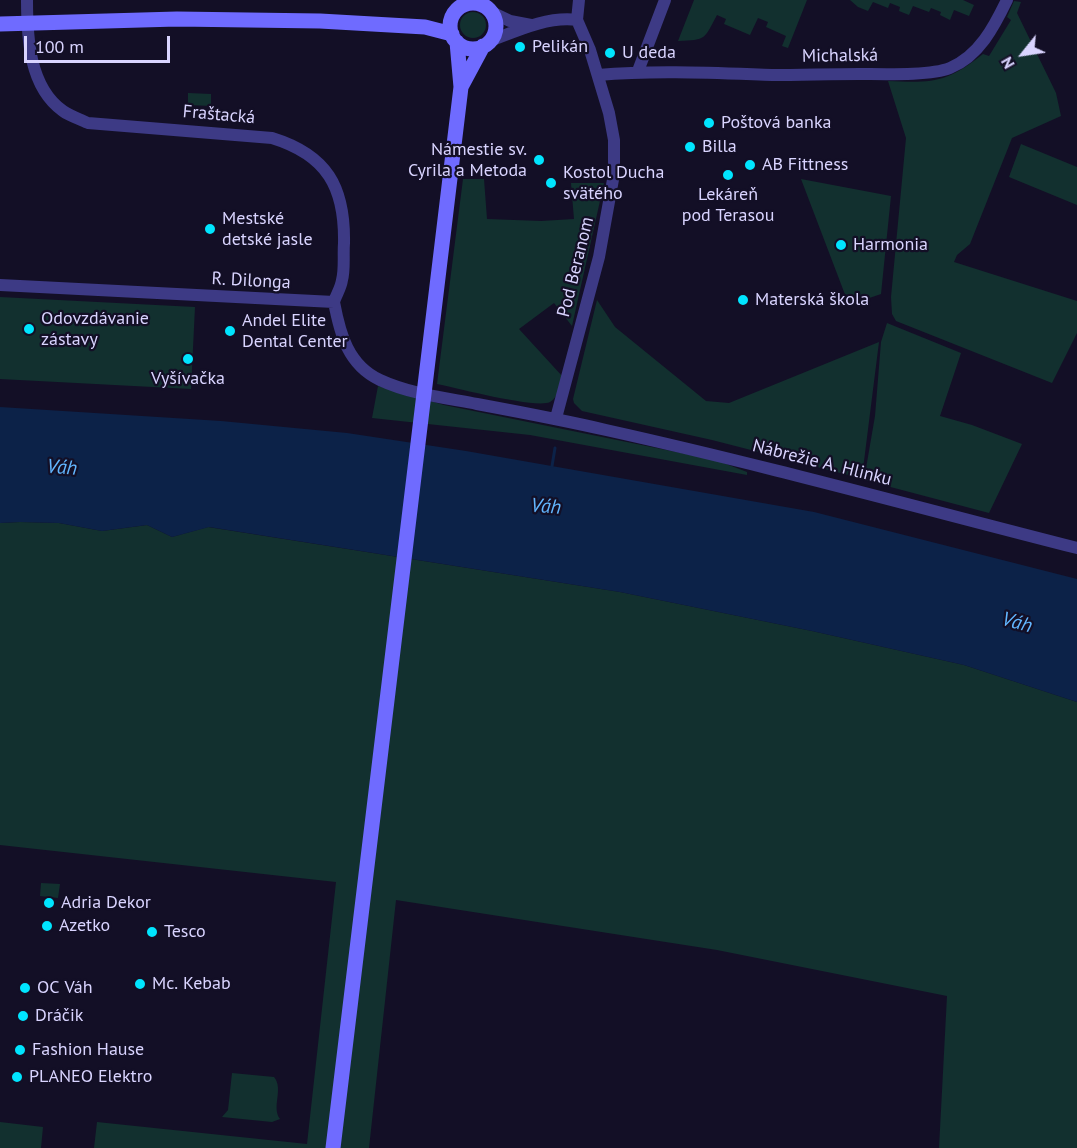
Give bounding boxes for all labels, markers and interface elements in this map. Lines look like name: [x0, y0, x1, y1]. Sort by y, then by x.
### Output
scale bar: [27, 24, 172, 62]
north arrow: [993, 24, 1053, 84]
text: 100 m: [35, 35, 84, 58]
place label: Pelikán: [532, 36, 588, 58]
marker: Pelikán: [513, 40, 527, 54]
place label: U deda: [622, 42, 676, 64]
street label: Michalská: [802, 45, 878, 67]
marker: U deda: [603, 46, 617, 60]
text: N: [996, 53, 1019, 73]
street label: Fraštacká: [182, 101, 256, 129]
place label: Poštová banka: [721, 112, 831, 134]
marker: Poštová banka: [702, 116, 716, 130]
place label: Billa: [702, 136, 737, 158]
place label: Námestie sv. Cyrila a Metoda: [408, 139, 527, 182]
marker: Billa: [683, 140, 697, 154]
marker: Námestie sv. Cyrila a Metoda: [532, 153, 546, 167]
place label: AB Fittness: [762, 154, 848, 176]
marker: AB Fittness: [743, 158, 757, 172]
place label: Kostol Ducha svätého: [563, 162, 664, 204]
marker: Lekáreň pod Terasou: [721, 168, 735, 182]
marker: Kostol Ducha svätého: [544, 176, 558, 190]
place label: Lekáreň pod Terasou: [682, 184, 774, 226]
place label: Mestské detské jasle: [222, 208, 313, 250]
street label: Pod Beranom: [553, 215, 599, 319]
marker: Mestské detské jasle: [203, 222, 217, 236]
place label: Harmonia: [853, 234, 928, 256]
marker: Harmonia: [834, 238, 848, 252]
street label: R. Dilonga: [211, 268, 291, 294]
place label: Materská škola: [755, 289, 869, 311]
marker: Materská škola: [736, 293, 750, 307]
place label: Odovzdávanie zástavy: [41, 308, 149, 350]
place label: Andel Elite Dental Center: [242, 310, 348, 352]
marker: Odovzdávanie zástavy: [22, 322, 36, 336]
marker: Andel Elite Dental Center: [223, 324, 237, 338]
marker: Vyšívačka: [181, 352, 195, 366]
place label: Vyšívačka: [151, 368, 225, 390]
street label: Nábrežie A. Hlinku: [750, 435, 894, 491]
water label: Váh: [46, 455, 78, 481]
water label: Váh: [530, 494, 562, 520]
water label: Váh: [999, 607, 1035, 639]
place label: Adria Dekor: [61, 892, 151, 914]
marker: Adria Dekor: [42, 896, 56, 910]
place label: Azetko: [59, 915, 110, 937]
marker: Azetko: [40, 919, 54, 933]
place label: Tesco: [164, 921, 206, 943]
marker: Tesco: [145, 925, 159, 939]
place label: Mc. Kebab: [152, 973, 231, 995]
place label: OC Váh: [37, 977, 93, 999]
marker: Mc. Kebab: [133, 977, 147, 991]
marker: OC Váh: [18, 981, 32, 995]
place label: Dráčik: [35, 1005, 83, 1027]
marker: Dráčik: [16, 1009, 30, 1023]
place label: Fashion Hause: [32, 1039, 144, 1061]
marker: Fashion Hause: [13, 1043, 27, 1057]
place label: PLANEO Elektro: [29, 1066, 152, 1088]
marker: PLANEO Elektro: [10, 1070, 24, 1084]

